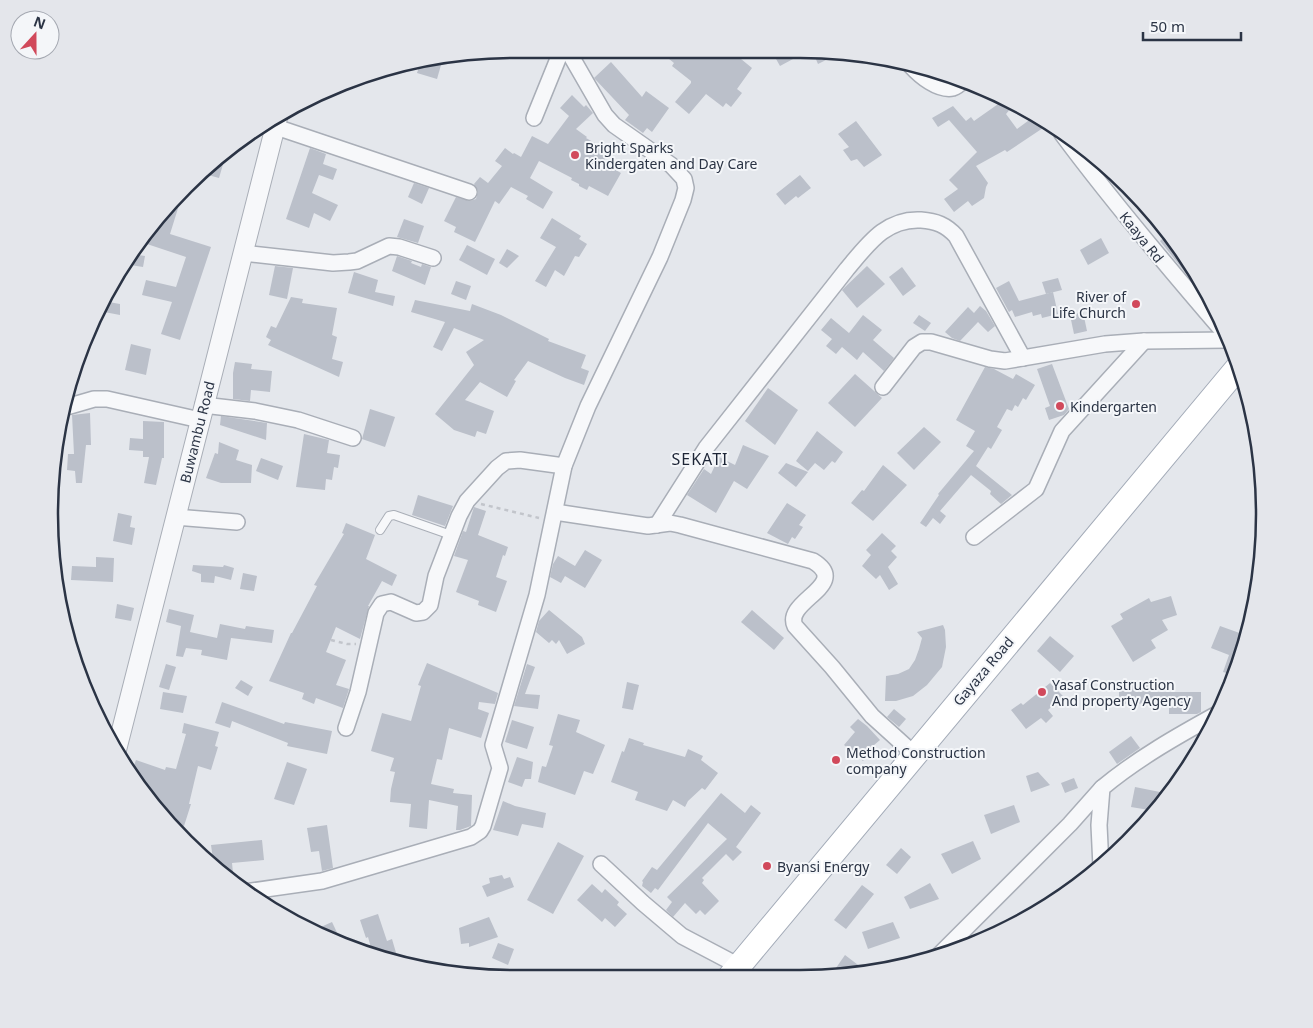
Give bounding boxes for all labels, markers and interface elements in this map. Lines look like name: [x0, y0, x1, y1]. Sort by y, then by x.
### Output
north arrow: [10, 10, 60, 60]
scale bar: [1143, 10, 1240, 42]
text: N: [31, 11, 49, 33]
text: 50 m: [1150, 16, 1185, 36]
place label: Bright Sparks Kindergaten and Day Care: [585, 138, 758, 173]
marker: Bright Sparks Kindergaten and Day Care: [569, 149, 581, 161]
street label: Kaaya Rd: [1116, 208, 1168, 266]
place label: River of Life Church: [1052, 287, 1127, 322]
marker: River of Life Church: [1130, 298, 1142, 310]
street label: Buwambu Road: [175, 379, 219, 485]
place label: Kindergarten: [1070, 397, 1157, 416]
marker: Kindergarten: [1054, 400, 1066, 412]
district label: SEKATI: [671, 448, 729, 470]
street label: Gayaza Road: [948, 632, 1018, 710]
place label: Yasaf Construction And property Agency: [1052, 675, 1191, 710]
marker: Yasaf Construction And property Agency: [1036, 686, 1048, 698]
place label: Method Construction company: [846, 743, 986, 778]
marker: Method Construction company: [830, 754, 842, 766]
place label: Byansi Energy: [777, 857, 870, 876]
marker: Byansi Energy: [761, 860, 773, 872]

